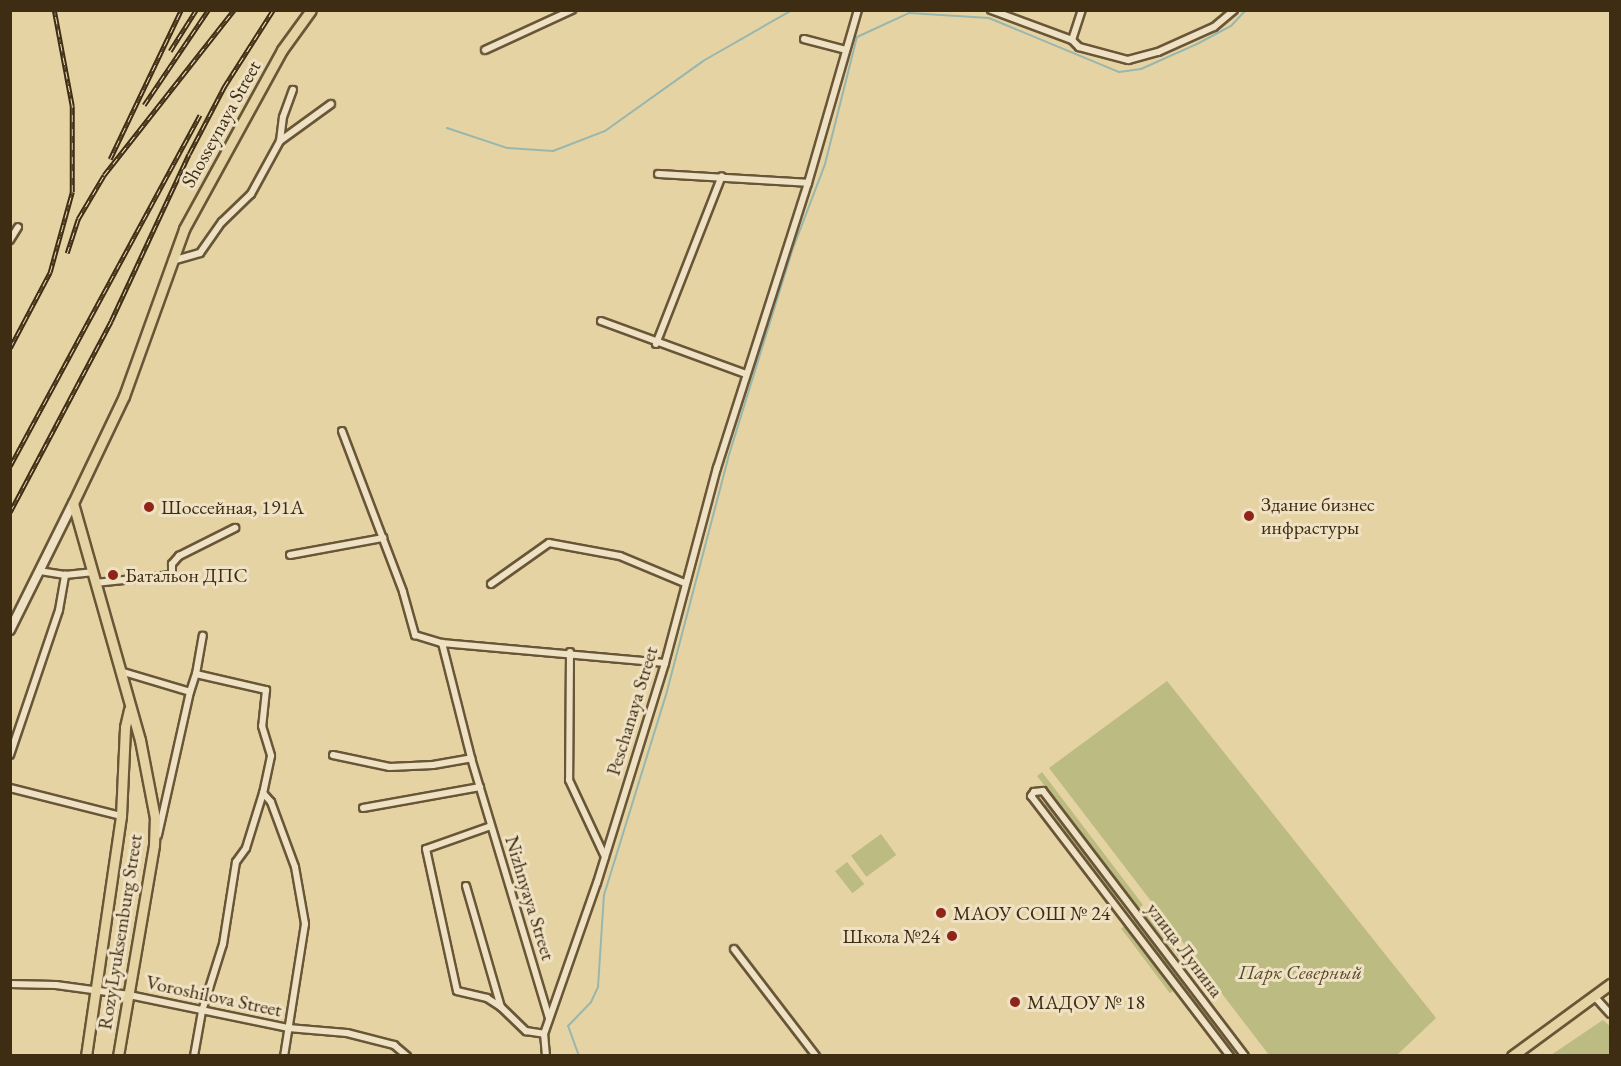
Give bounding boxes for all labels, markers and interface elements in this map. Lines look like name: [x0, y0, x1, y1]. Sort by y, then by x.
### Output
street label: Shosseynaya Street: [176, 56, 266, 192]
place label: Здание бизнес инфрастуры: [1261, 492, 1375, 539]
place label: Шоссейная, 191А: [161, 495, 304, 519]
marker: Шоссейная, 191А: [142, 500, 156, 514]
marker: Здание бизнес инфрастуры: [1242, 509, 1256, 523]
place label: Батальон ДПС: [125, 563, 248, 587]
marker: Батальон ДПС: [106, 568, 120, 582]
street label: Peschanaya Street: [601, 644, 663, 778]
street label: Rozy Lyuksemburg Street: [93, 833, 147, 1031]
street label: Nizhnyaya Street: [500, 833, 560, 963]
street label: улица Лунина: [1141, 898, 1229, 1002]
place label: МАОУ СОШ № 24: [953, 901, 1110, 925]
marker: МАОУ СОШ № 24: [934, 906, 948, 920]
place label: Школа №24: [843, 924, 940, 948]
marker: Школа №24: [945, 929, 959, 943]
park label: Парк Северный: [1238, 960, 1362, 984]
street label: Voroshilova Street: [144, 970, 284, 1022]
place label: МАДОУ № 18: [1027, 990, 1145, 1014]
marker: МАДОУ № 18: [1008, 995, 1022, 1009]

